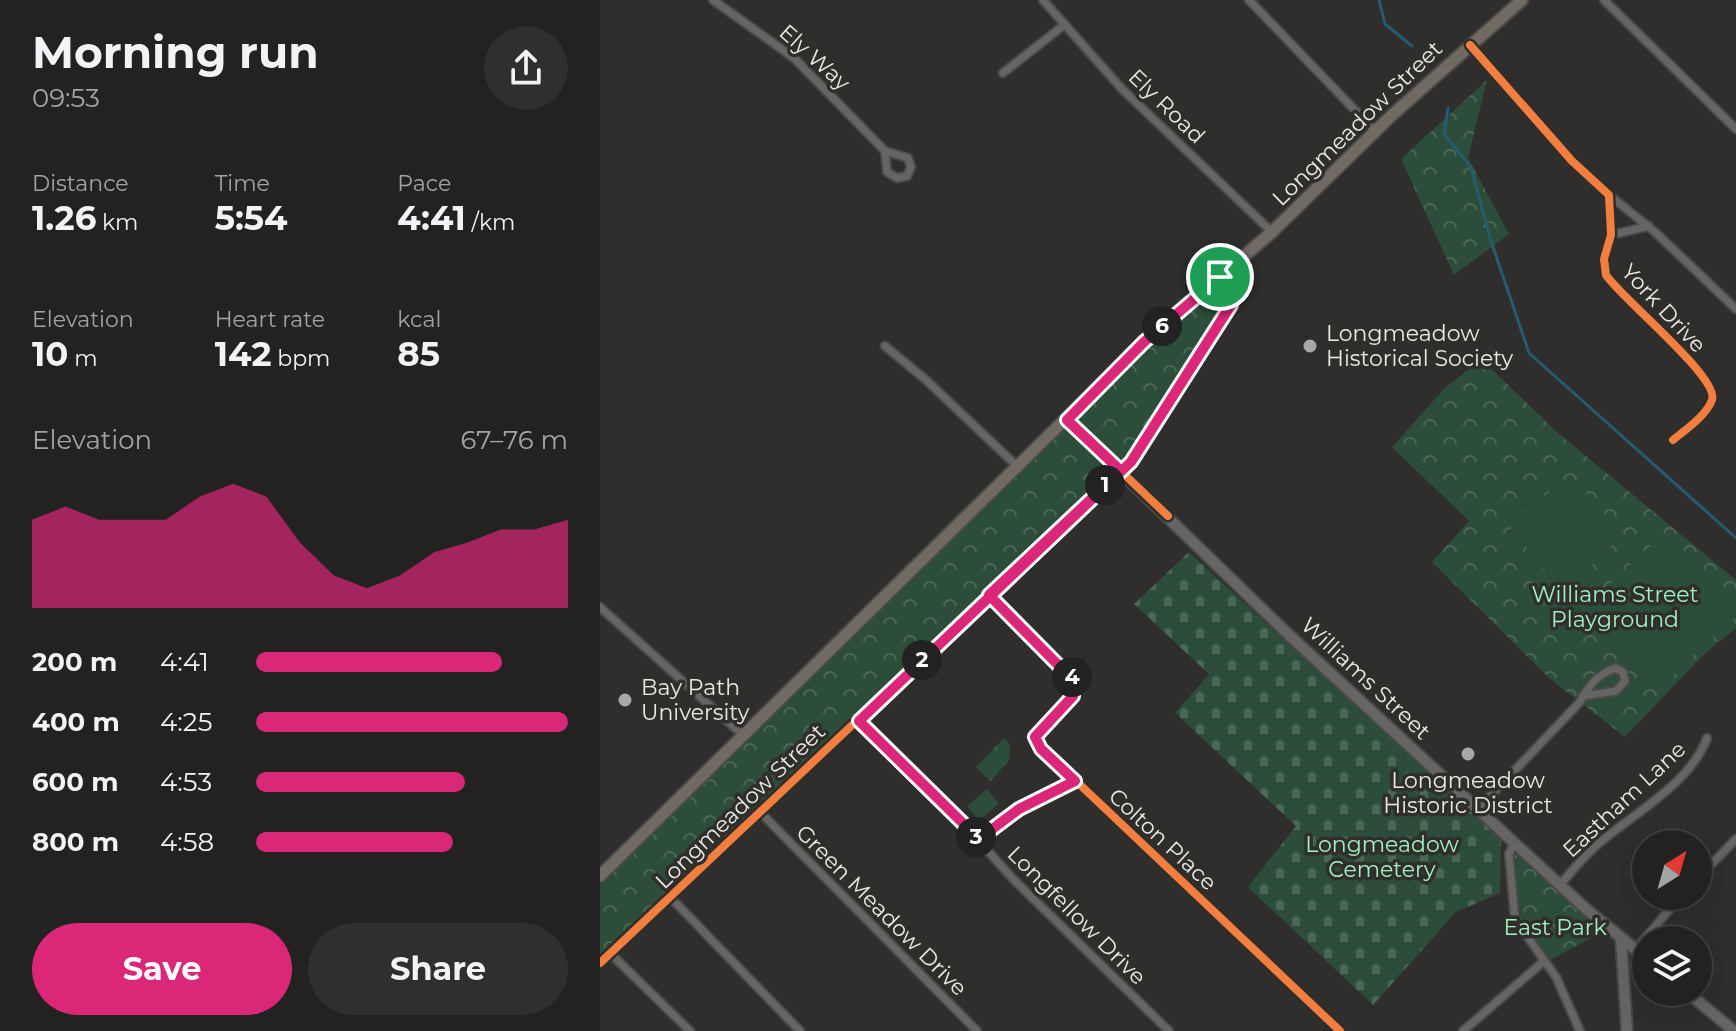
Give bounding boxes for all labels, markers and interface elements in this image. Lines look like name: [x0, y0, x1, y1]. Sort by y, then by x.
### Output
street label: Ely Way: [774, 19, 856, 96]
text: Morning run: [32, 25, 319, 79]
button: share: [484, 26, 568, 110]
street label: Longmeadow Street: [1267, 35, 1448, 212]
street label: Ely Road: [1123, 63, 1210, 149]
text: 09:53: [32, 82, 100, 114]
text: Distance: [32, 170, 129, 197]
text: Time: [215, 170, 270, 197]
text: Pace: [397, 170, 451, 197]
text: 1.26: [32, 197, 96, 239]
text: 5:54: [215, 197, 287, 239]
text: 4:41: [397, 197, 466, 239]
text: km: [96, 209, 138, 236]
text: /km: [466, 209, 515, 236]
pin: [1186, 243, 1254, 311]
icon: arrive: [1198, 255, 1242, 299]
street label: York Drive: [1616, 258, 1712, 358]
text: Elevation: [32, 306, 134, 333]
text: Heart rate: [215, 306, 325, 333]
text: kcal: [397, 306, 441, 333]
pin: 6: [1142, 306, 1182, 346]
text: 6: [1155, 312, 1169, 339]
place label: Longmeadow Historical Society: [1326, 320, 1513, 372]
text: 10: [32, 333, 68, 375]
text: 142: [215, 333, 271, 375]
text: 85: [397, 333, 440, 375]
marker: Longmeadow Historical Society: [1301, 337, 1319, 355]
text: m: [68, 345, 98, 372]
text: bpm: [271, 345, 330, 372]
text: Elevation: [32, 424, 152, 456]
text: 67–76 m: [461, 424, 568, 456]
pin: 1: [1085, 465, 1125, 505]
text: 1: [1101, 471, 1109, 498]
park label: Williams Street Playground: [1531, 581, 1699, 633]
street label: Williams Street: [1295, 612, 1436, 745]
pin: 2: [902, 640, 942, 680]
text: 200 m: [32, 646, 117, 678]
text: 4:41: [160, 646, 209, 678]
text: 2: [916, 646, 928, 673]
pin: 4: [1052, 657, 1092, 697]
text: 4: [1064, 663, 1080, 690]
place label: Bay Path University: [641, 674, 749, 726]
marker: Bay Path University: [616, 691, 634, 709]
text: 400 m: [32, 706, 120, 738]
text: 4:25: [160, 706, 212, 738]
street label: Longmeadow Street: [650, 718, 831, 895]
street label: Eastham Lane: [1557, 736, 1691, 863]
marker: Longmeadow Historic District: [1459, 745, 1477, 763]
text: 600 m: [32, 766, 119, 798]
text: 4:53: [160, 766, 212, 798]
place label: Longmeadow Historic District: [1383, 767, 1553, 819]
street label: Colton Place: [1103, 783, 1222, 896]
pin: 3: [956, 817, 996, 857]
street label: Green Meadow Drive: [790, 819, 973, 1002]
text: 3: [969, 823, 983, 850]
text: 800 m: [32, 826, 119, 858]
text: 4:58: [160, 826, 214, 858]
north arrow: [1632, 830, 1712, 910]
map controls: [1632, 830, 1712, 1006]
park label: Longmeadow Cemetery: [1305, 831, 1459, 883]
street label: Longfellow Drive: [1002, 840, 1152, 990]
park label: East Park: [1503, 914, 1607, 941]
button: Save: [32, 923, 292, 1015]
button: Share: [308, 923, 568, 1015]
button: layers: [1632, 926, 1712, 1006]

